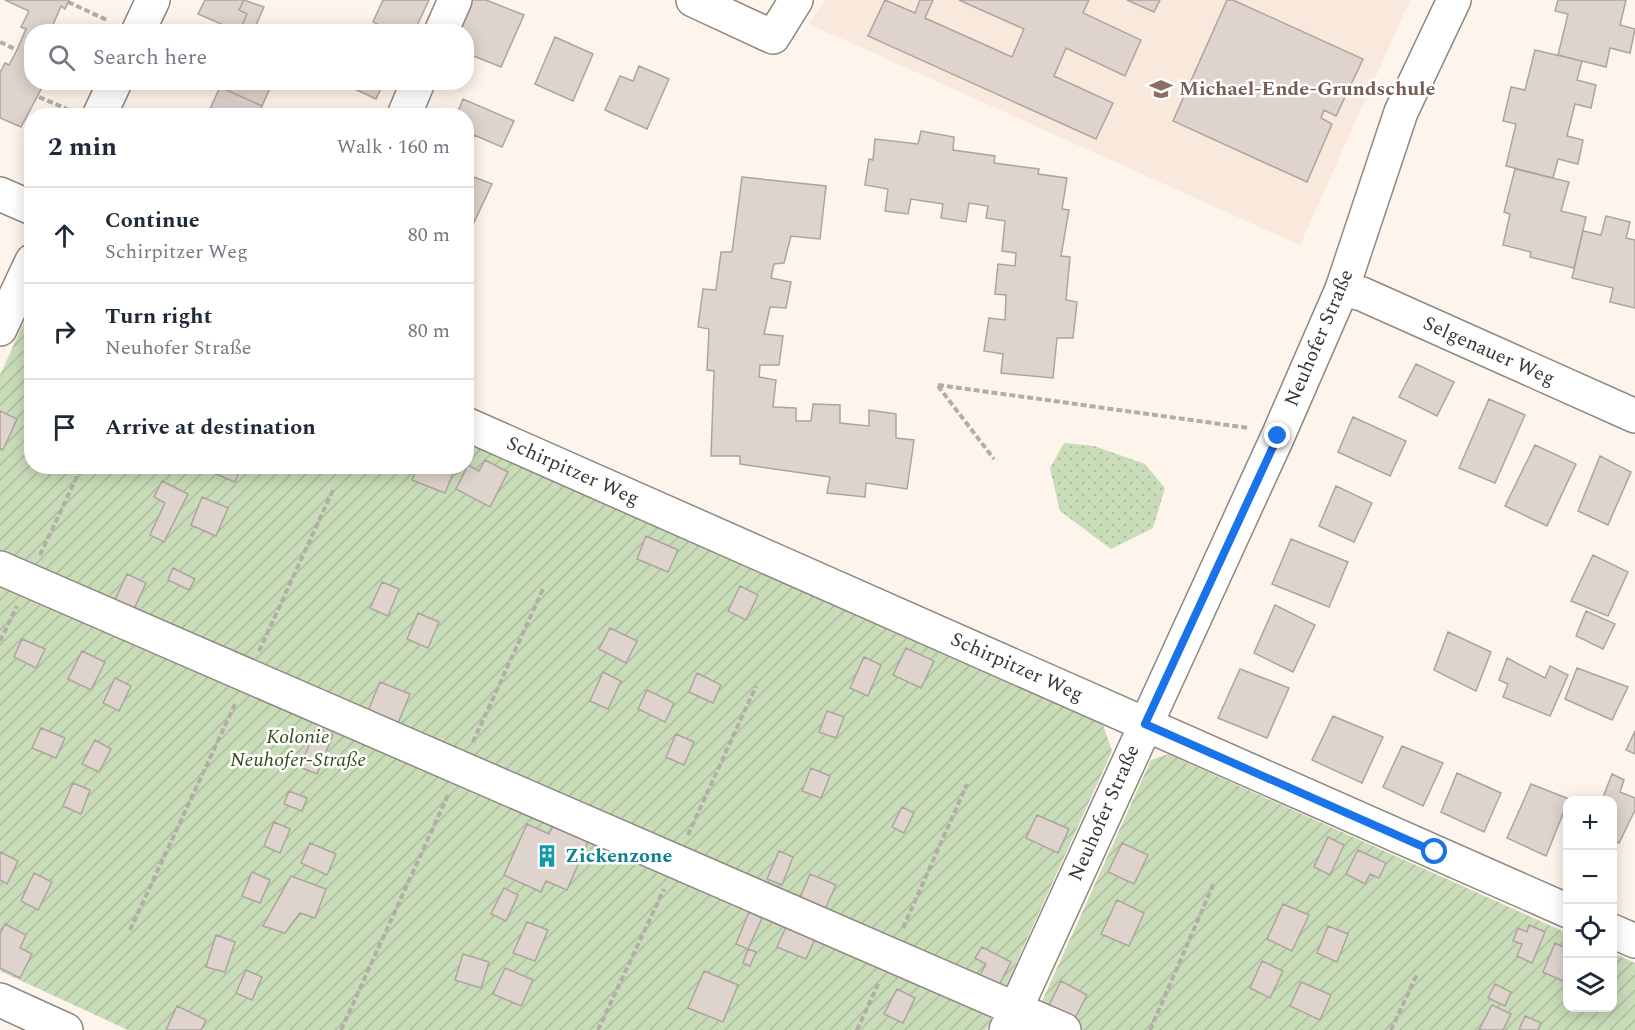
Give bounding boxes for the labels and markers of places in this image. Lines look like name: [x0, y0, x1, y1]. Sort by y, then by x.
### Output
place label: Michael-Ende-Grundschule: [1179, 74, 1436, 104]
school or university icon: Michael-Ende-Grundschule: [1148, 76, 1174, 102]
place label: Zickenzone: [565, 841, 672, 871]
building icon: Zickenzone: [534, 843, 560, 869]

